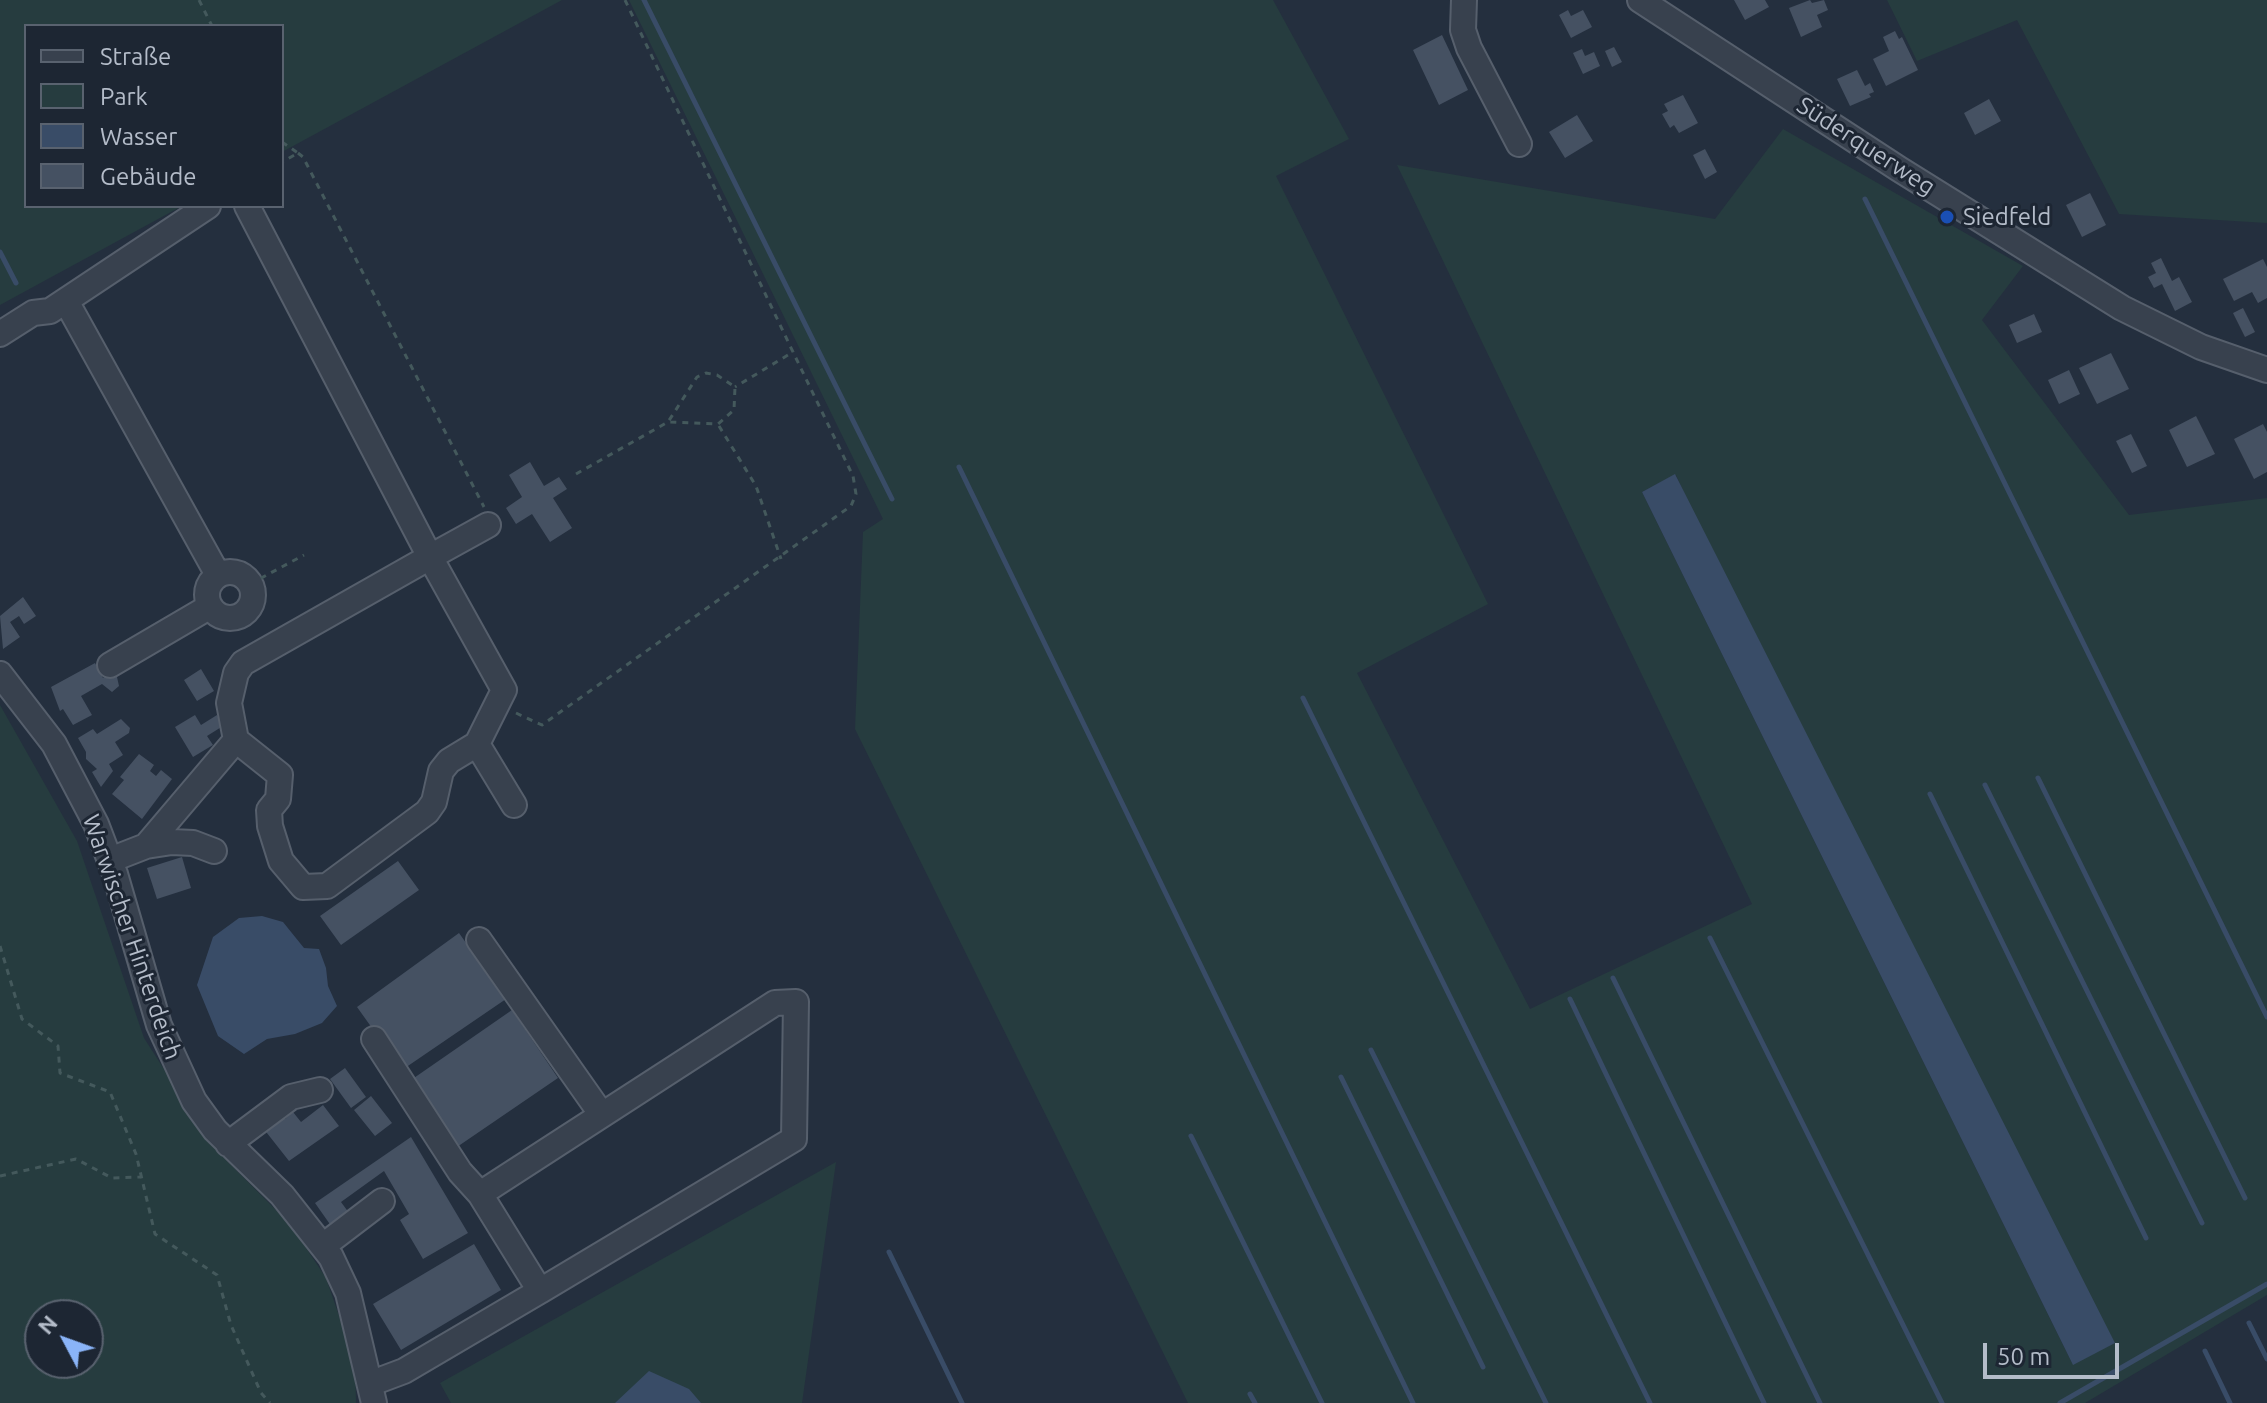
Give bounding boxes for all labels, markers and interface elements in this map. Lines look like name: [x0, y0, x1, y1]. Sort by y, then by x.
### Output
legend: [24, 24, 284, 208]
text: Straße: [100, 43, 171, 70]
text: Park: [100, 83, 148, 110]
street label: Süderquerweg: [1792, 91, 1940, 201]
text: Wasser: [100, 123, 177, 150]
text: Gebäude: [100, 163, 197, 190]
place label: Siedfeld: [1963, 203, 2051, 231]
marker: Siedfeld: [1938, 208, 1956, 226]
street label: Warwischer Hinterdeich: [77, 811, 187, 1063]
north arrow: [24, 1299, 104, 1379]
text: N: [32, 1310, 62, 1339]
scale bar: [1987, 1327, 2123, 1377]
text: 50 m: [1997, 1343, 2050, 1370]

